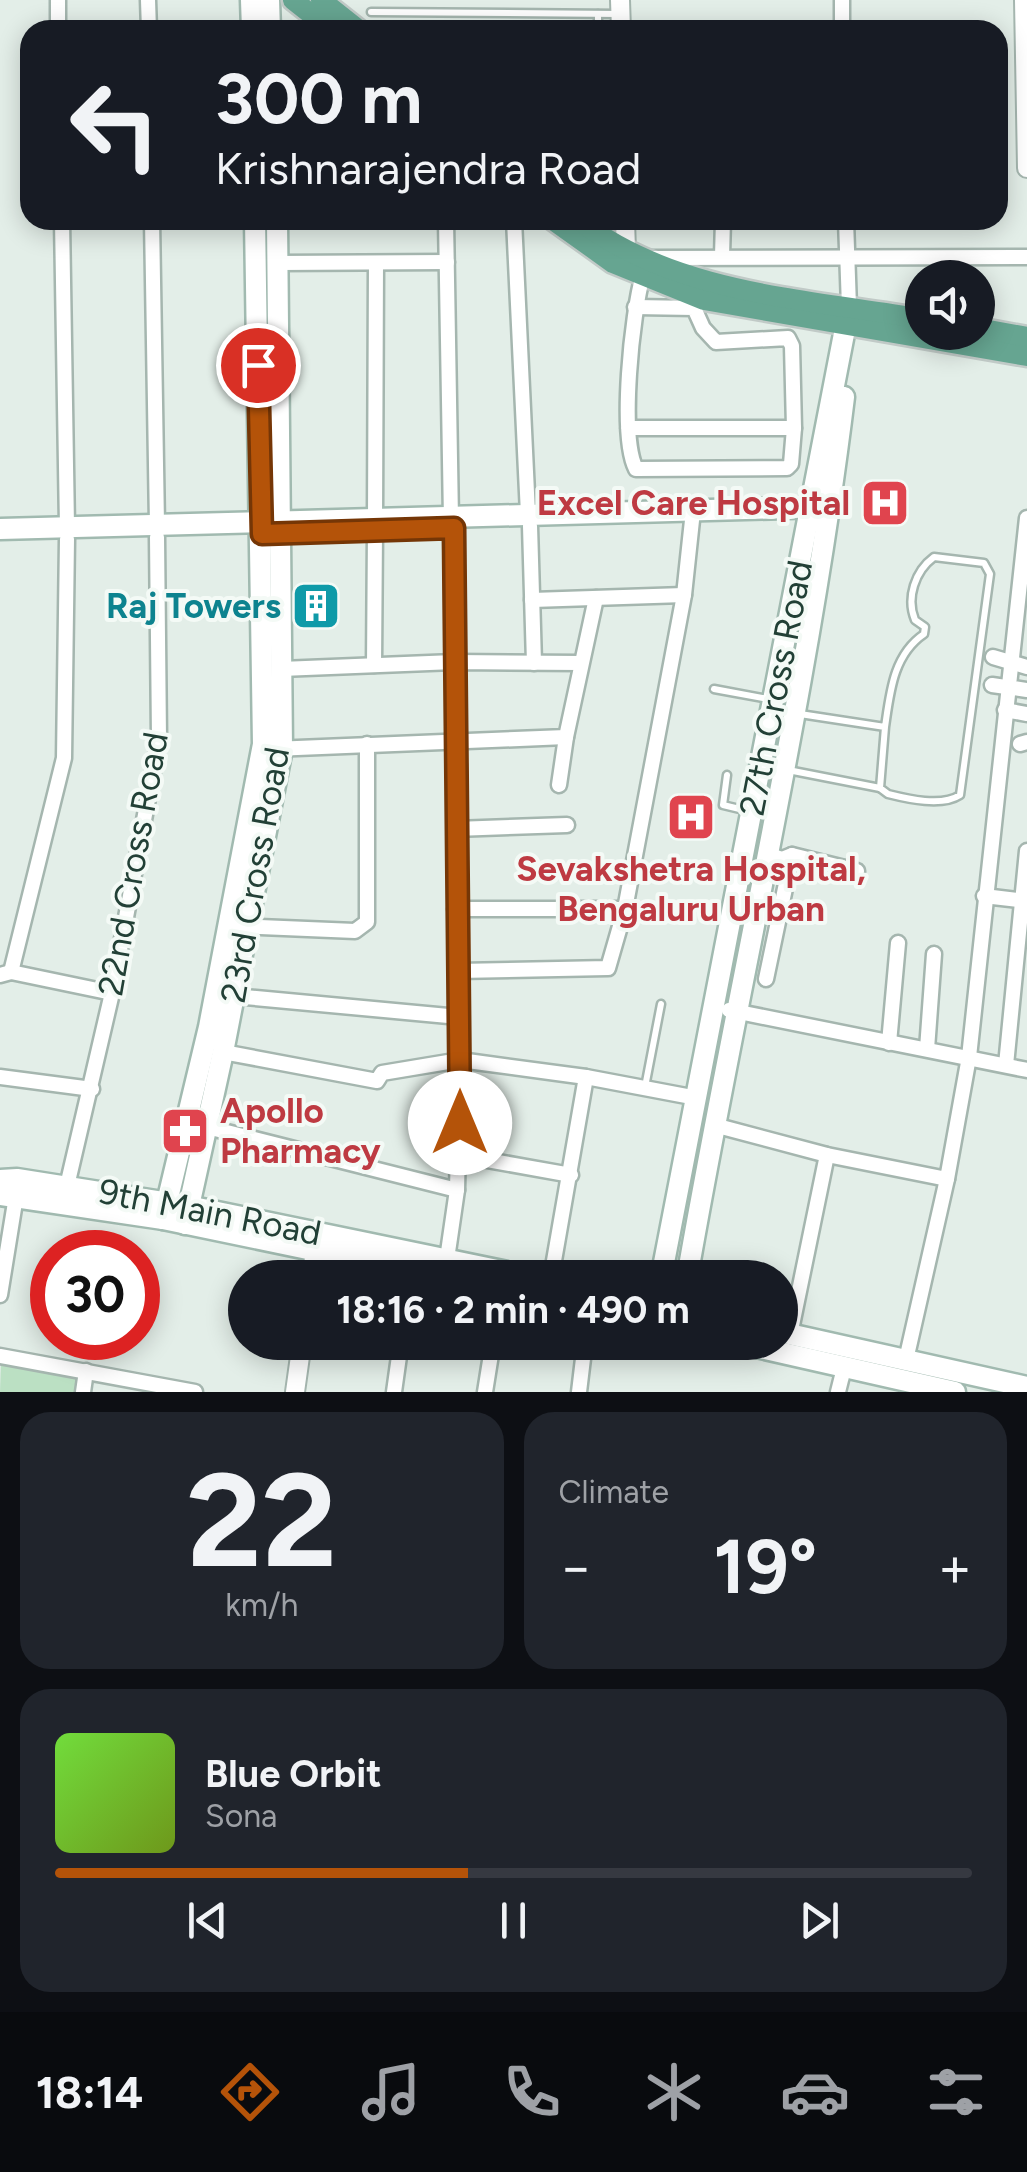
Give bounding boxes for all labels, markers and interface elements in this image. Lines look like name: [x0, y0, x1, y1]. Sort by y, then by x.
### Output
text: 300 m: [215, 56, 422, 141]
icon: left: [50, 60, 180, 190]
text: Krishnarajendra Road: [215, 141, 641, 195]
map controls: [905, 260, 995, 350]
button: sound: [905, 260, 995, 350]
pin: [216, 323, 301, 408]
icon: arrive: [231, 338, 286, 393]
hospital icon: Excel Care Hospital: [859, 477, 911, 529]
place label: Excel Care Hospital: [537, 482, 850, 524]
street label: 27th Cross Road: [731, 557, 821, 819]
building icon: Raj Towers: [290, 580, 342, 632]
place label: Raj Towers: [106, 585, 281, 627]
street label: 22nd Cross Road: [89, 729, 177, 999]
street label: 23rd Cross Road: [212, 744, 298, 1006]
hospital icon: Sevakshetra Hospital, Bengaluru Urban: [665, 791, 717, 843]
place label: Sevakshetra Hospital, Bengaluru Urban: [516, 848, 866, 930]
position arrow: [408, 1071, 512, 1175]
place label: Apollo Pharmacy: [220, 1090, 381, 1172]
pharmacy icon: Apollo Pharmacy: [159, 1105, 211, 1157]
street label: 9th Main Road: [95, 1170, 325, 1254]
speed limit sign: 30: [30, 1230, 160, 1360]
text: 18:16 · 2 min · 490 m: [336, 1287, 690, 1333]
text: 22: [186, 1443, 337, 1599]
text: Climate: [559, 1473, 669, 1511]
text: 19°: [713, 1522, 817, 1612]
text: −: [559, 1534, 593, 1600]
text: +: [938, 1534, 972, 1600]
text: km/h: [225, 1586, 298, 1624]
text: Blue Orbit: [205, 1751, 381, 1797]
text: Sona: [205, 1797, 277, 1835]
icon: previous: [180, 1893, 235, 1948]
icon: pause: [486, 1893, 541, 1948]
icon: next: [792, 1893, 847, 1948]
icon: directions: [215, 2057, 285, 2127]
icon: music: [356, 2057, 426, 2127]
icon: phone: [497, 2057, 567, 2127]
icon: climate: [639, 2057, 709, 2127]
icon: car: [780, 2057, 850, 2127]
icon: filters: [921, 2057, 991, 2127]
text: 18:14: [36, 2065, 143, 2119]

